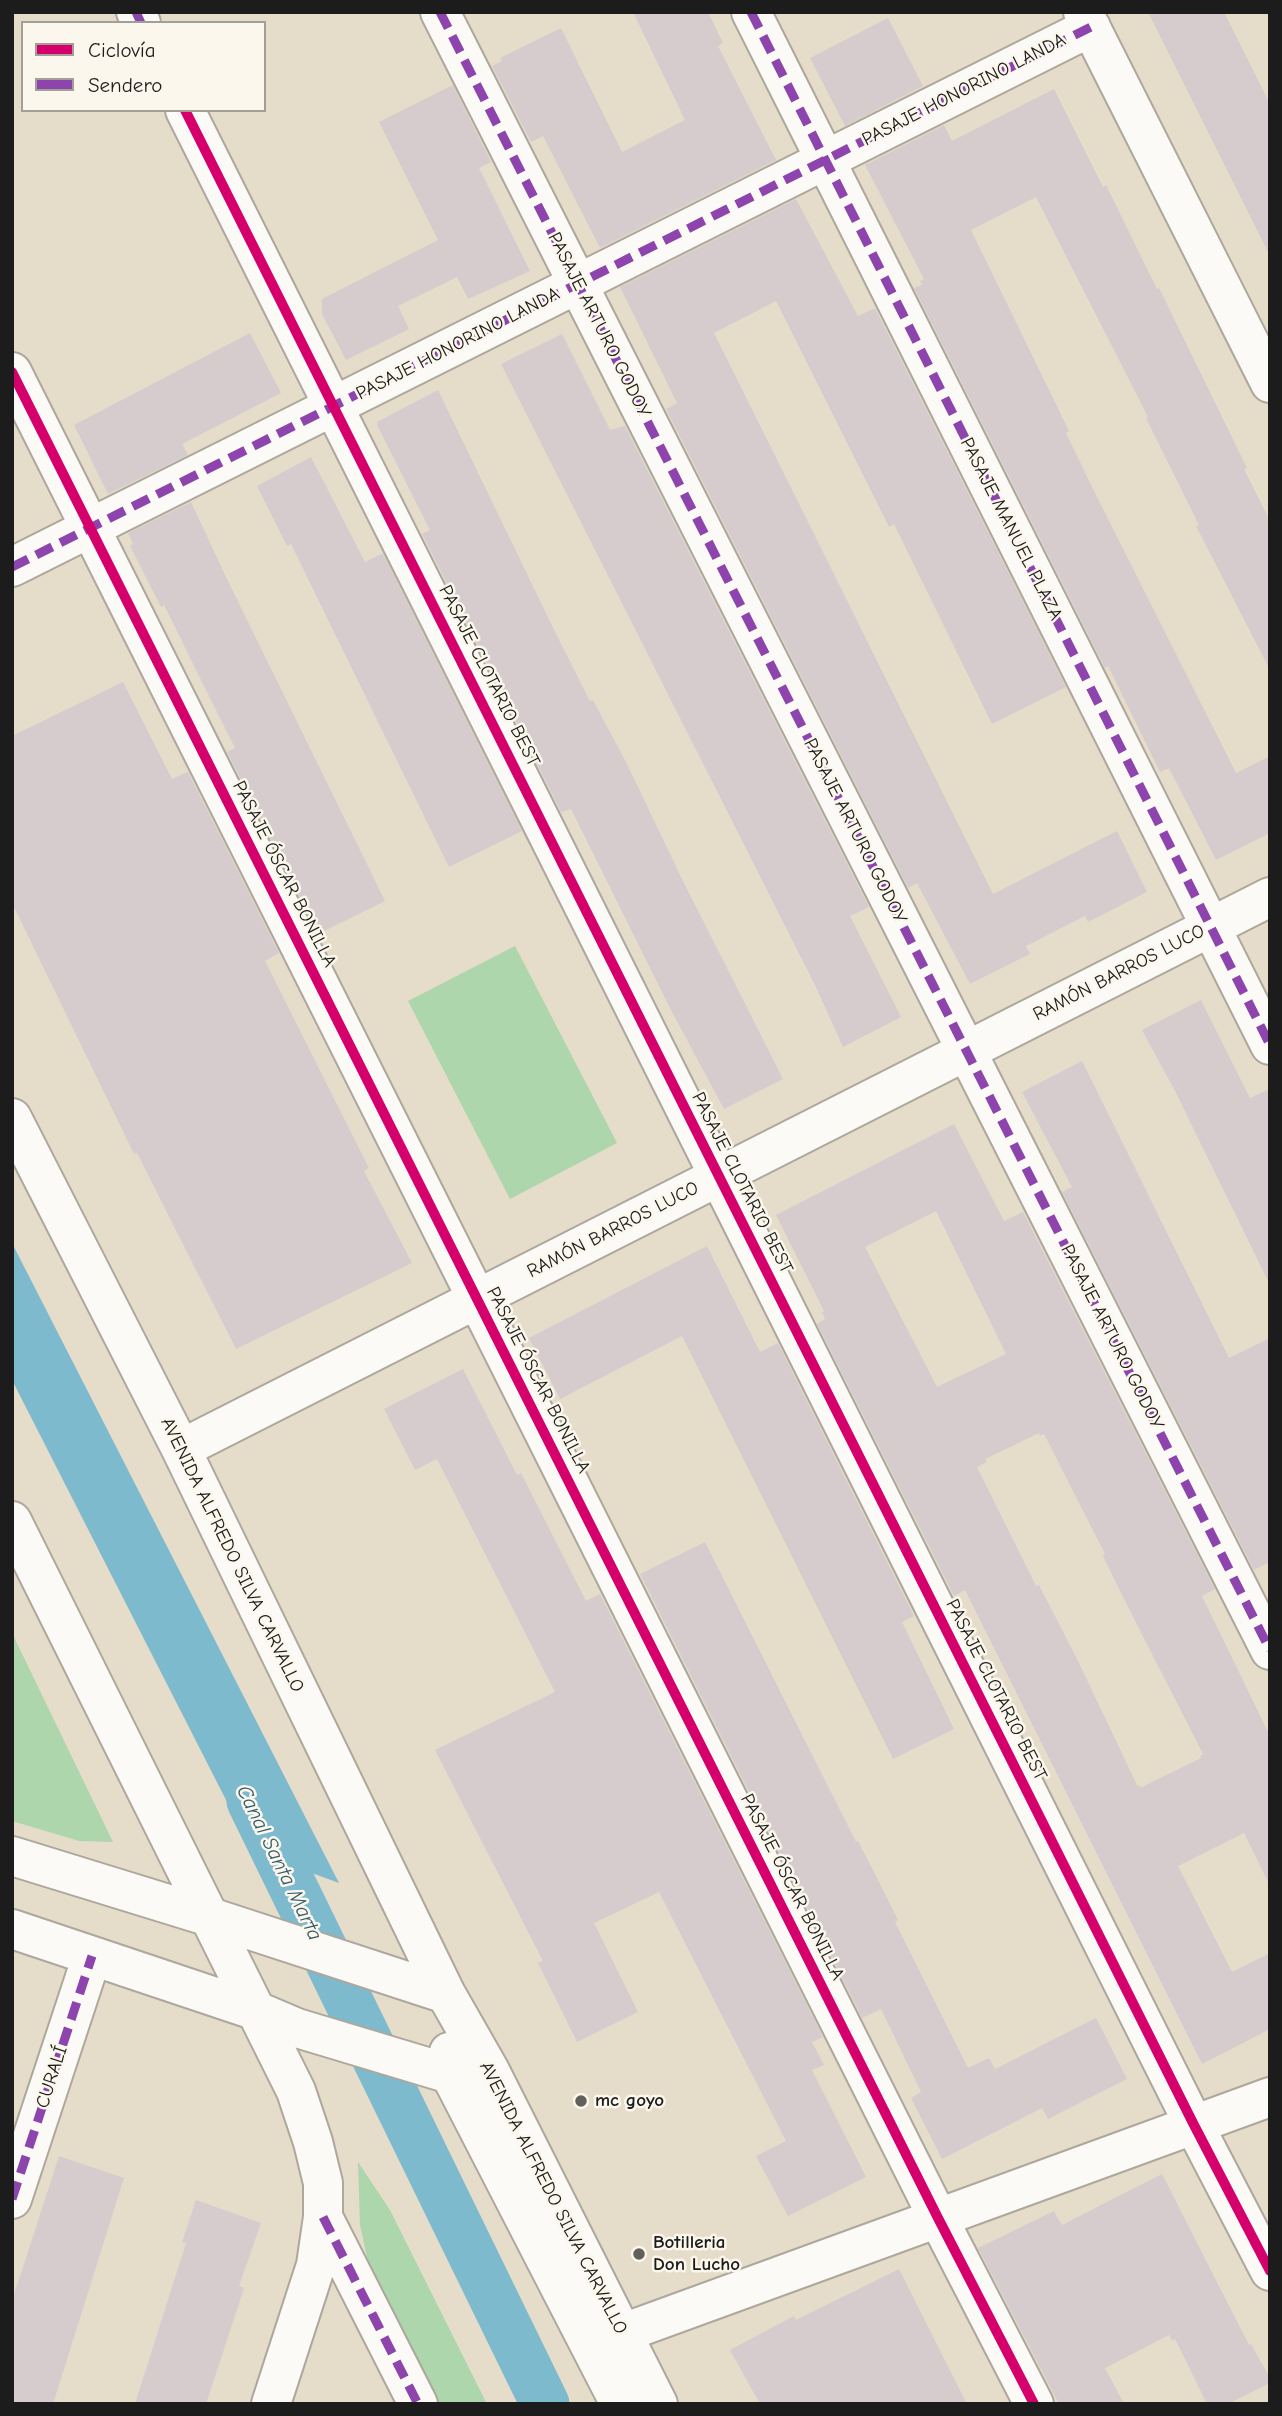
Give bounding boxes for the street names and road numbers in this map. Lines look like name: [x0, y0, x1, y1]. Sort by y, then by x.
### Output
street label: PASAJE HONORINO LANDA: [858, 29, 1070, 151]
street label: PASAJE ARTURO GODOY: [542, 229, 656, 421]
street label: PASAJE HONORINO LANDA: [352, 283, 564, 405]
street label: PASAJE MANUEL PLAZA: [955, 434, 1067, 624]
street label: PASAJE CLOTARIO BEST: [433, 581, 545, 771]
street label: PASAJE ARTURO GODOY: [798, 735, 912, 927]
street label: PASAJE ÓSCAR BONILLA: [227, 777, 341, 971]
street label: RAMÓN BARROS LUCO: [1029, 920, 1209, 1026]
street label: PASAJE CLOTARIO BEST: [686, 1088, 798, 1278]
street label: RAMÓN BARROS LUCO: [523, 1177, 703, 1283]
street label: PASAJE ARTURO GODOY: [1055, 1241, 1169, 1433]
street label: PASAJE ÓSCAR BONILLA: [481, 1283, 595, 1477]
street label: AVENIDA ALFREDO SILVA CARVALLO: [155, 1414, 309, 1696]
street label: PASAJE CLOTARIO BEST: [940, 1595, 1052, 1785]
street label: PASAJE ÓSCAR BONILLA: [735, 1790, 849, 1984]
street label: CURALÍ: [31, 2043, 73, 2111]
street label: AVENIDA ALFREDO SILVA CARVALLO: [474, 2058, 632, 2338]

